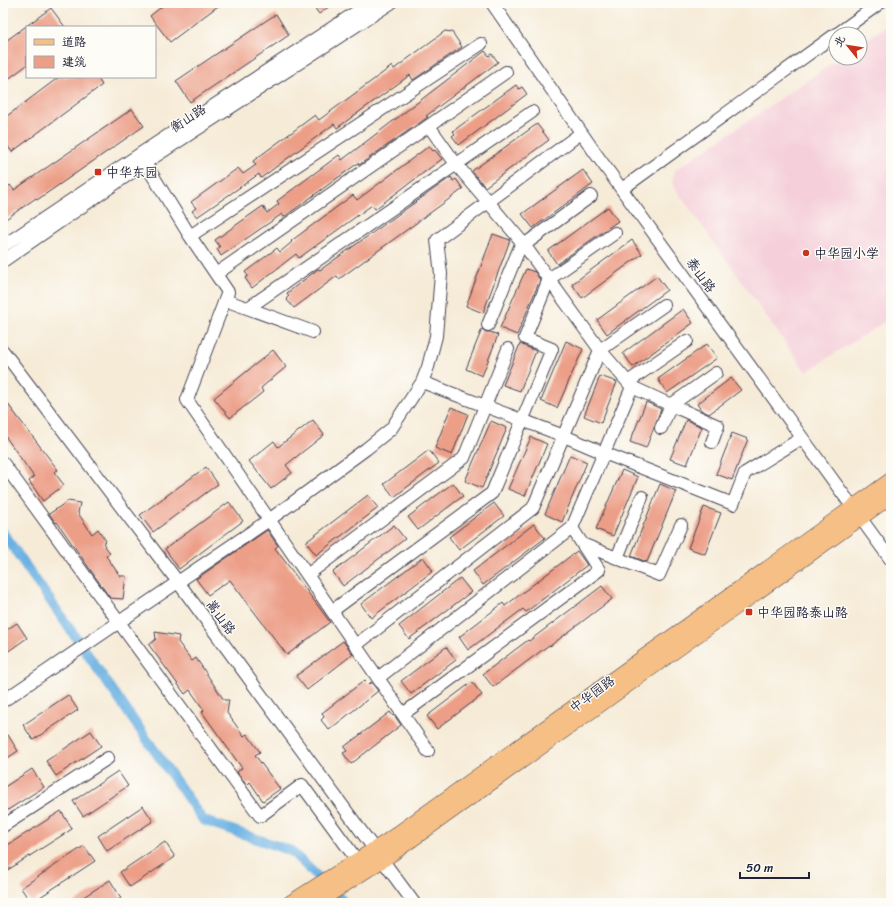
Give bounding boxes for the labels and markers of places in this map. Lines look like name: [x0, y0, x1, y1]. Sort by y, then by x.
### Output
place label: 中华东园: [106, 161, 158, 184]
marker: 中华东园: [93, 167, 103, 177]
place label: 中华园小学: [814, 242, 879, 265]
marker: 中华园小学: [801, 248, 811, 258]
place label: 中华园路泰山路: [757, 601, 848, 624]
marker: 中华园路泰山路: [744, 607, 754, 617]

